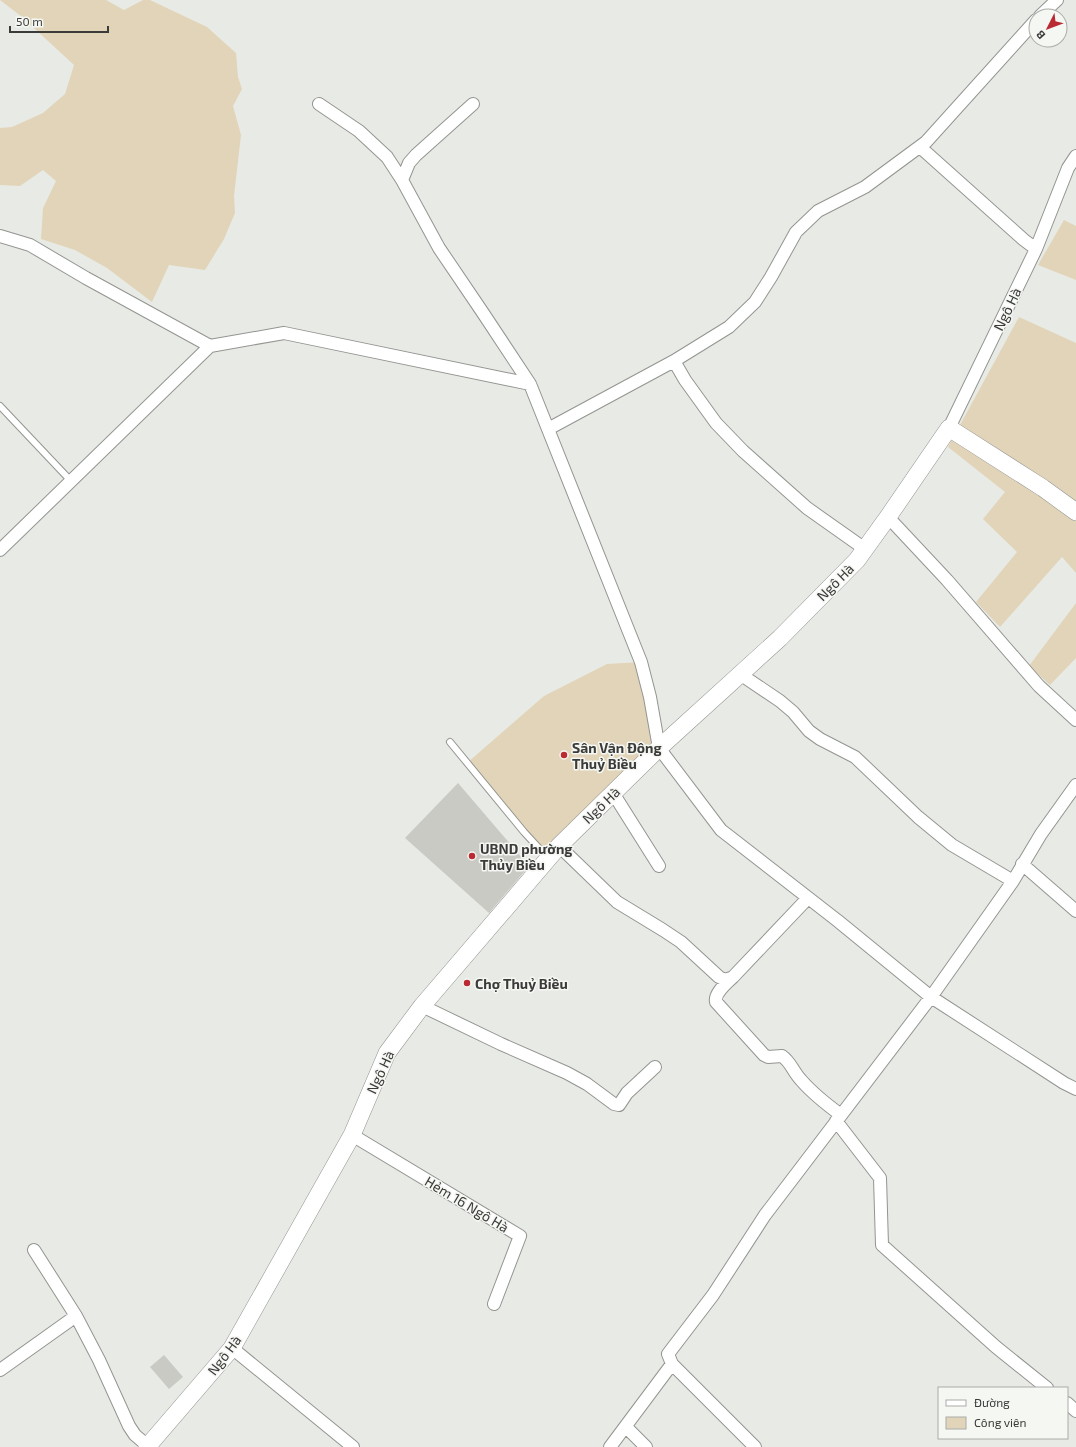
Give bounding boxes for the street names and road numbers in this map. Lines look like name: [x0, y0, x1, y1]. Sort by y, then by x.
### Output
street label: Ngô Hà: [989, 285, 1025, 333]
street label: Ngô Hà: [813, 560, 857, 604]
street label: Ngô Hà: [579, 783, 623, 827]
street label: Ngô Hà: [363, 1048, 397, 1096]
street label: Hẻm 16 Ngô Hà: [422, 1172, 512, 1236]
street label: Ngô Hà: [203, 1332, 245, 1378]

